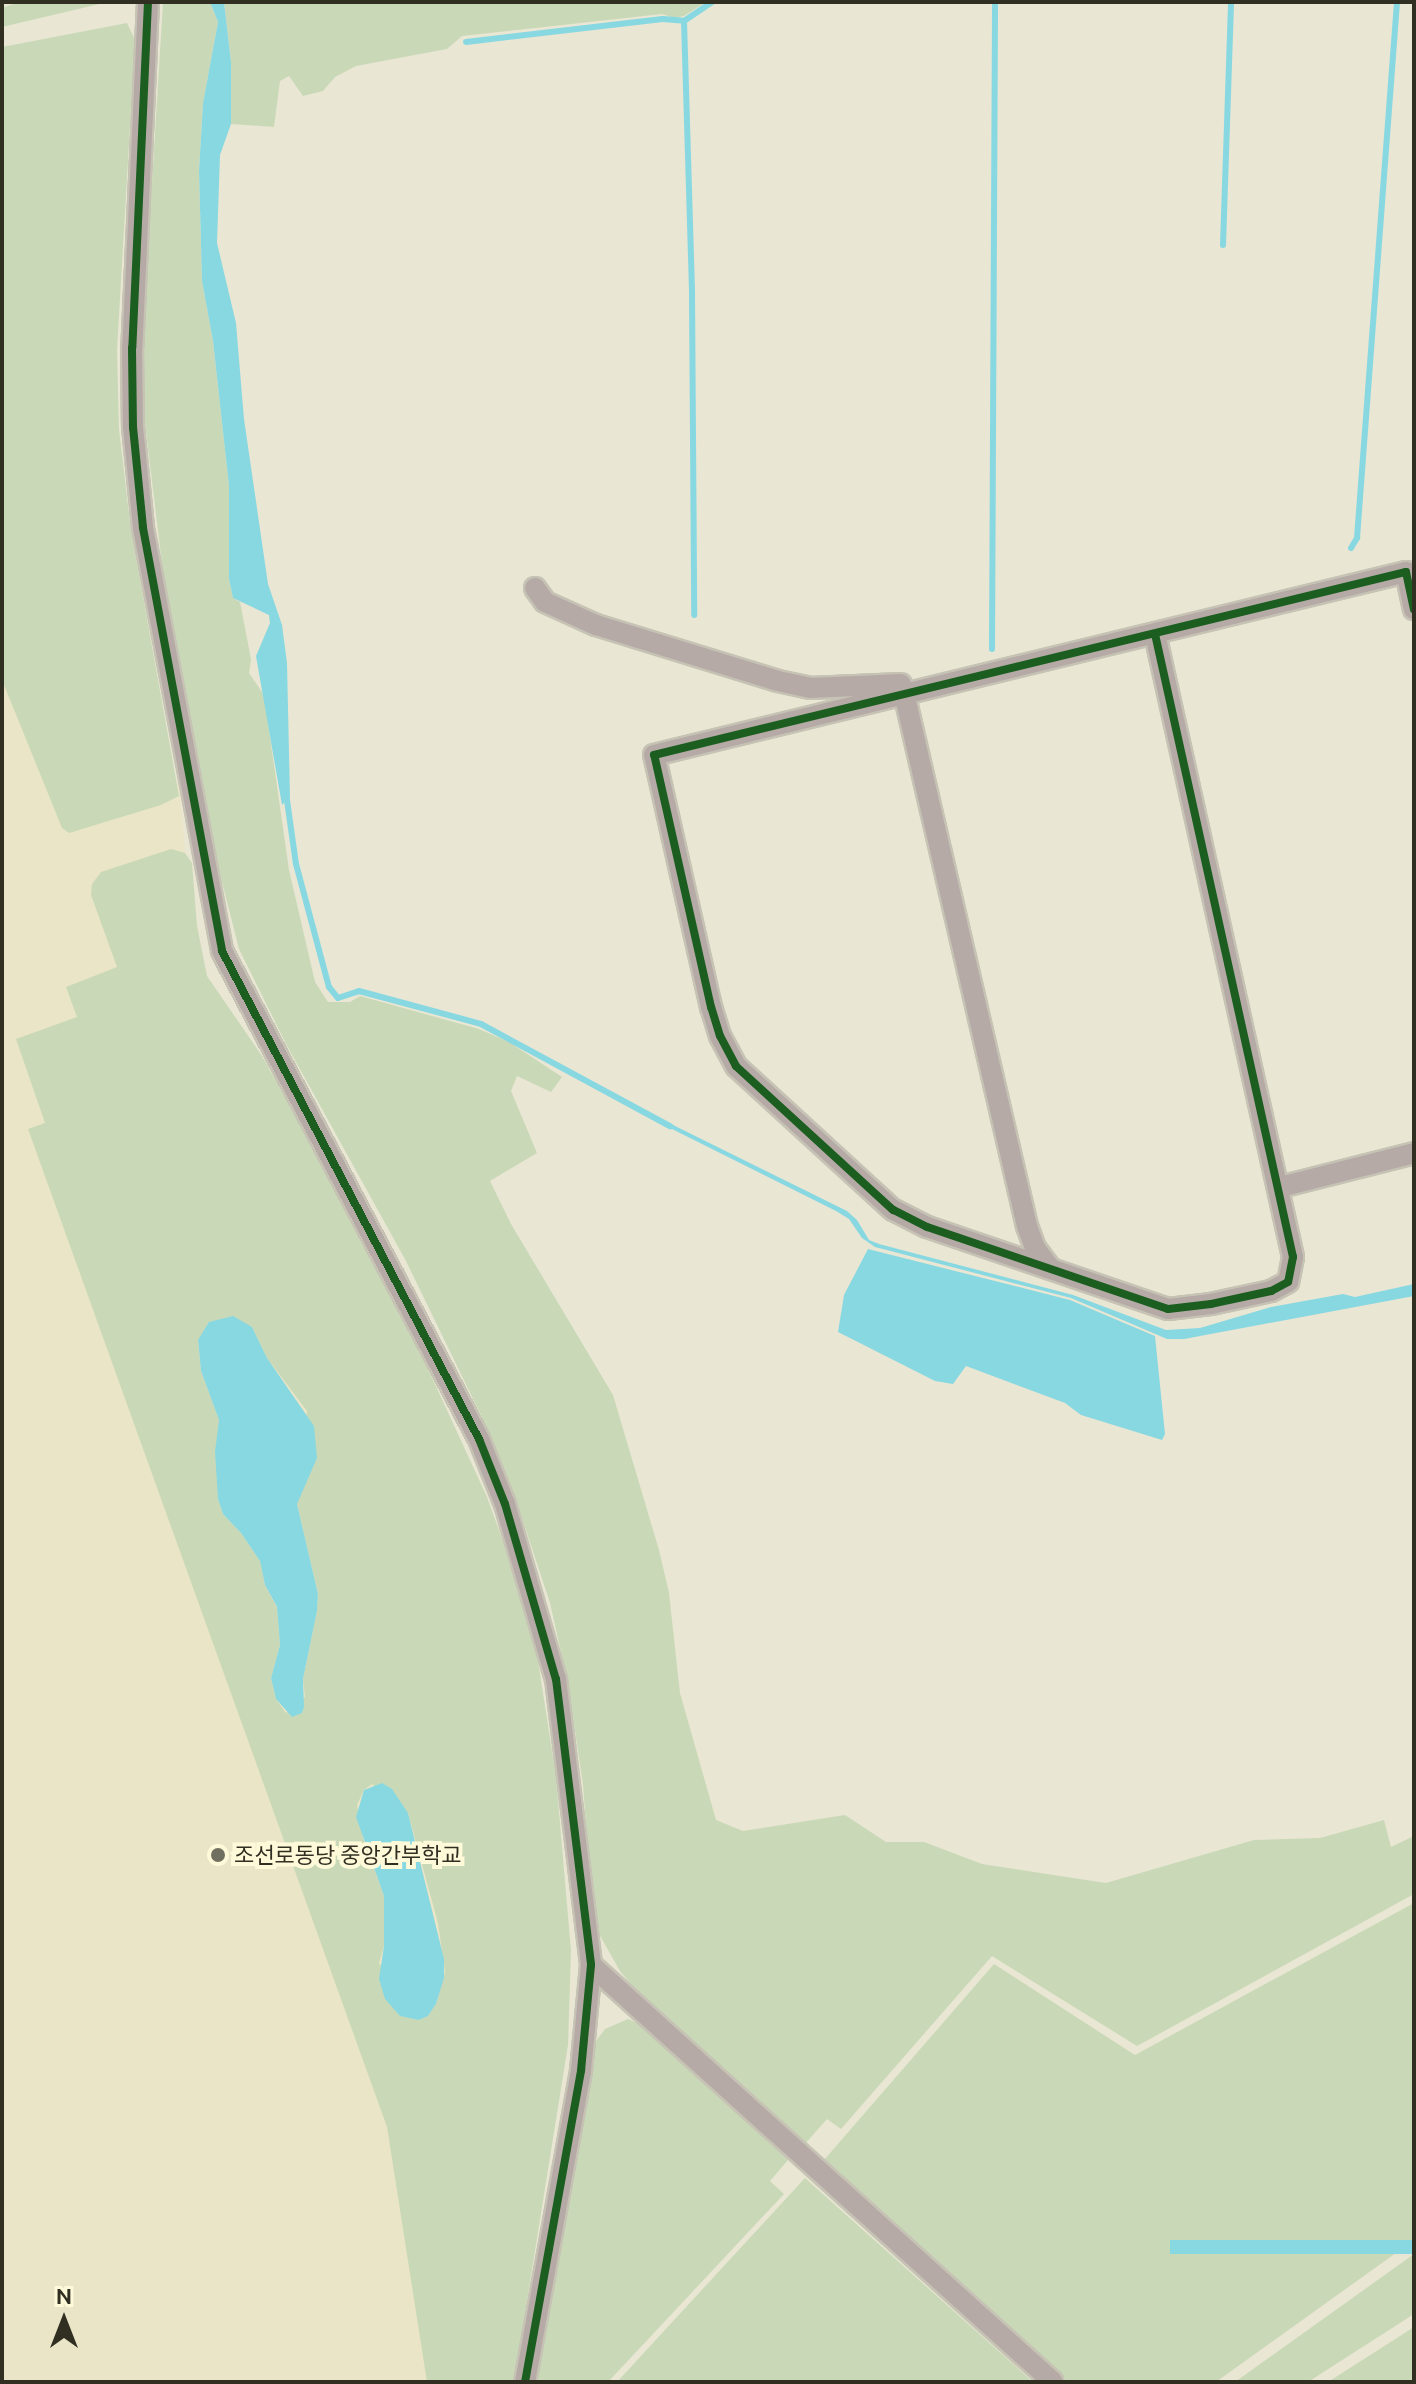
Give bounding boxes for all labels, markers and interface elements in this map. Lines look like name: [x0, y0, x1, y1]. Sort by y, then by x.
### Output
place label: 조선로동당 중앙간부학교: [234, 1842, 462, 1868]
marker: 조선로동당 중앙간부학교: [209, 1846, 227, 1864]
north arrow: [24, 2280, 104, 2360]
text: N: [56, 2283, 72, 2308]

